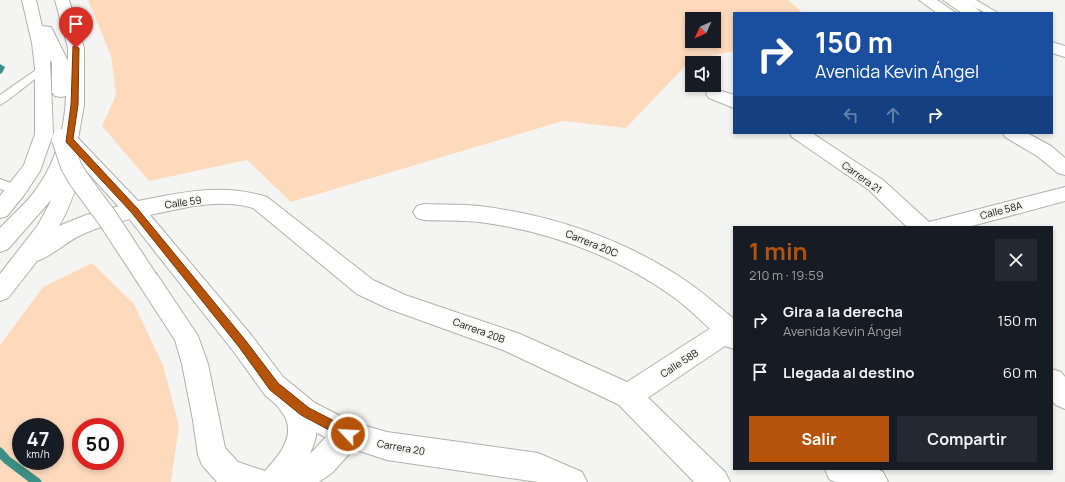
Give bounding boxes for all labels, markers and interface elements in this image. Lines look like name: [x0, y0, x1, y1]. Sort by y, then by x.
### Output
pin: [59, 7.0, 93, 48]
north arrow: [685, 12, 721, 48]
map controls: [685, 12, 721, 92]
icon: arrive: [65, 13, 87, 35]
text: 150 m: [815, 23, 893, 61]
icon: right: [749, 28, 801, 80]
button: sound: [685, 56, 721, 92]
text: Avenida Kevin Ángel: [815, 59, 979, 83]
icon: left: [840, 104, 862, 126]
icon: ahead: [882, 104, 904, 126]
icon: right: [924, 104, 946, 126]
street label: Carrera 21: [839, 158, 885, 196]
street label: Calle 59: [164, 192, 202, 212]
street label: Calle 58A: [978, 197, 1024, 222]
street label: Carrera 20C: [564, 226, 620, 260]
text: 1 min: [749, 234, 808, 267]
button: close: [995, 239, 1037, 281]
text: 210 m · 19:59: [749, 266, 824, 284]
text: Gira a la derecha: [783, 301, 903, 322]
icon: right: [749, 309, 771, 331]
text: 150 m: [998, 310, 1037, 331]
street label: Carrera 20B: [451, 314, 507, 346]
text: Avenida Kevin Ángel: [783, 322, 902, 340]
street label: Calle 58B: [657, 345, 701, 381]
icon: arrive: [749, 361, 771, 383]
text: Llegada al destino: [783, 362, 915, 383]
text: 60 m: [1003, 362, 1037, 383]
position arrow: [327, 413, 369, 455]
button: Salir: [749, 416, 889, 462]
button: Compartir: [897, 416, 1037, 462]
speed limit sign: 50: [72, 418, 124, 470]
text: 47: [27, 425, 49, 452]
street label: Carrera 20: [376, 436, 426, 458]
text: km/h: [26, 447, 50, 461]

